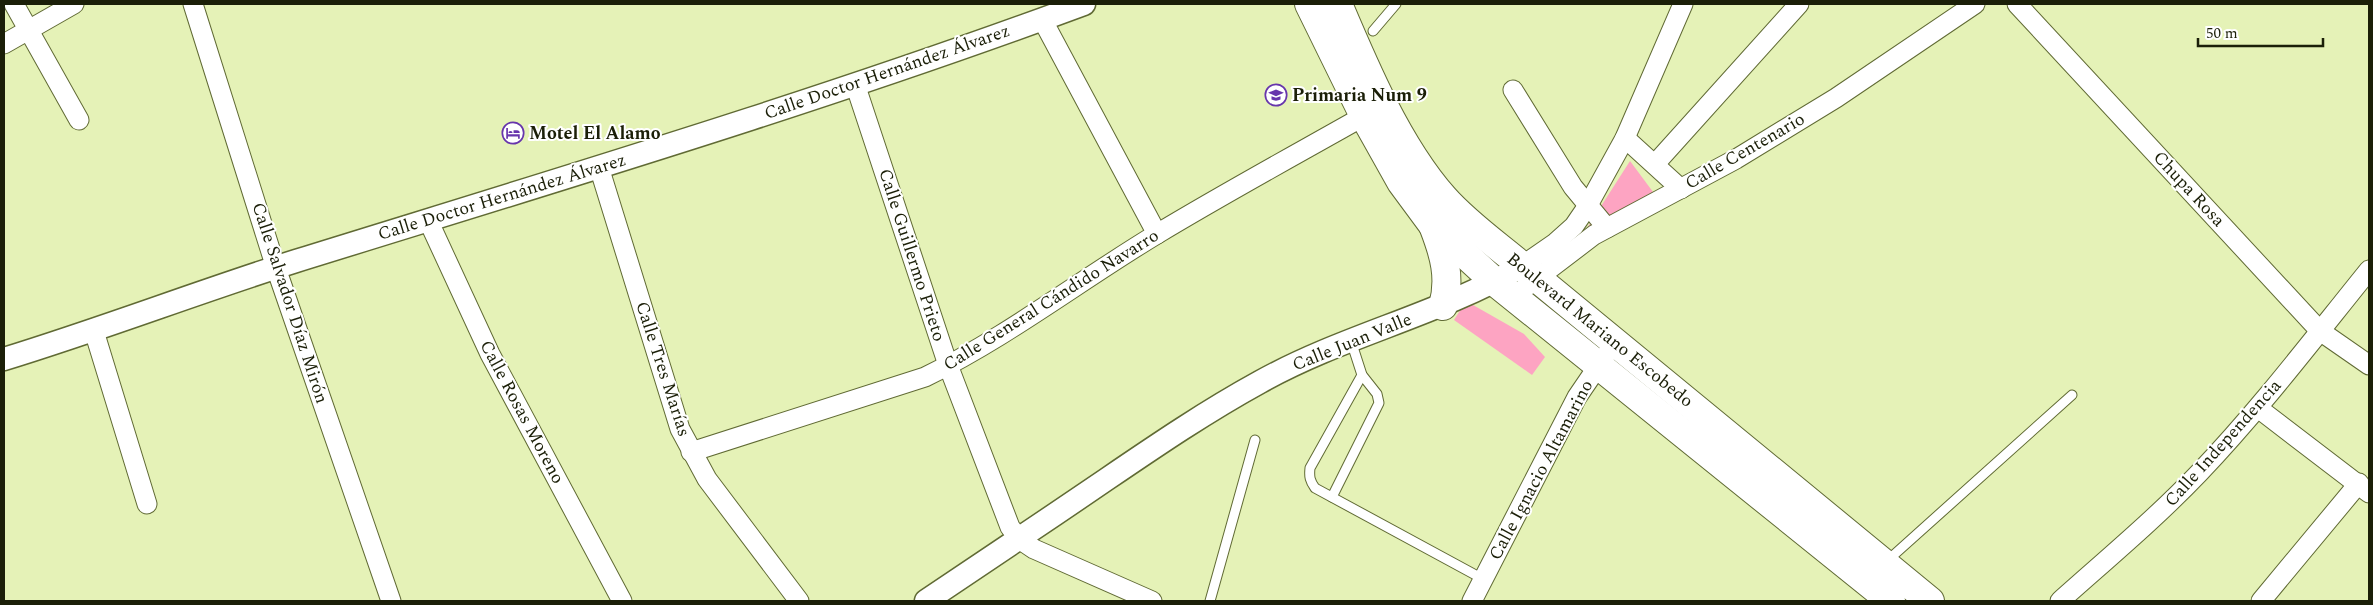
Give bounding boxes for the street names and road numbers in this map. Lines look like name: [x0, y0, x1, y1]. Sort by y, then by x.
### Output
street label: Calle Doctor Hernández Álvarez: [760, 17, 1014, 127]
street label: Calle Centenario: [1680, 106, 1810, 196]
street label: Chupa Rosa: [2147, 145, 2232, 233]
street label: Calle Doctor Hernández Álvarez: [375, 146, 629, 248]
street label: Calle Guillermo Prieto: [871, 165, 953, 345]
street label: Calle Salvador Díaz Mirón: [245, 199, 335, 407]
street label: Calle General Cándido Navarro: [938, 222, 1164, 378]
street label: Boulevard Mariano Escobedo: [1501, 246, 1699, 414]
street label: Calle Tres Marías: [628, 298, 698, 440]
street label: Calle Juan Valle: [1288, 306, 1416, 378]
street label: Calle Rosas Moreno: [473, 335, 571, 489]
street label: Calle Independencia: [2158, 373, 2288, 513]
street label: Calle Ignacio Altamarino: [1482, 375, 1600, 565]

